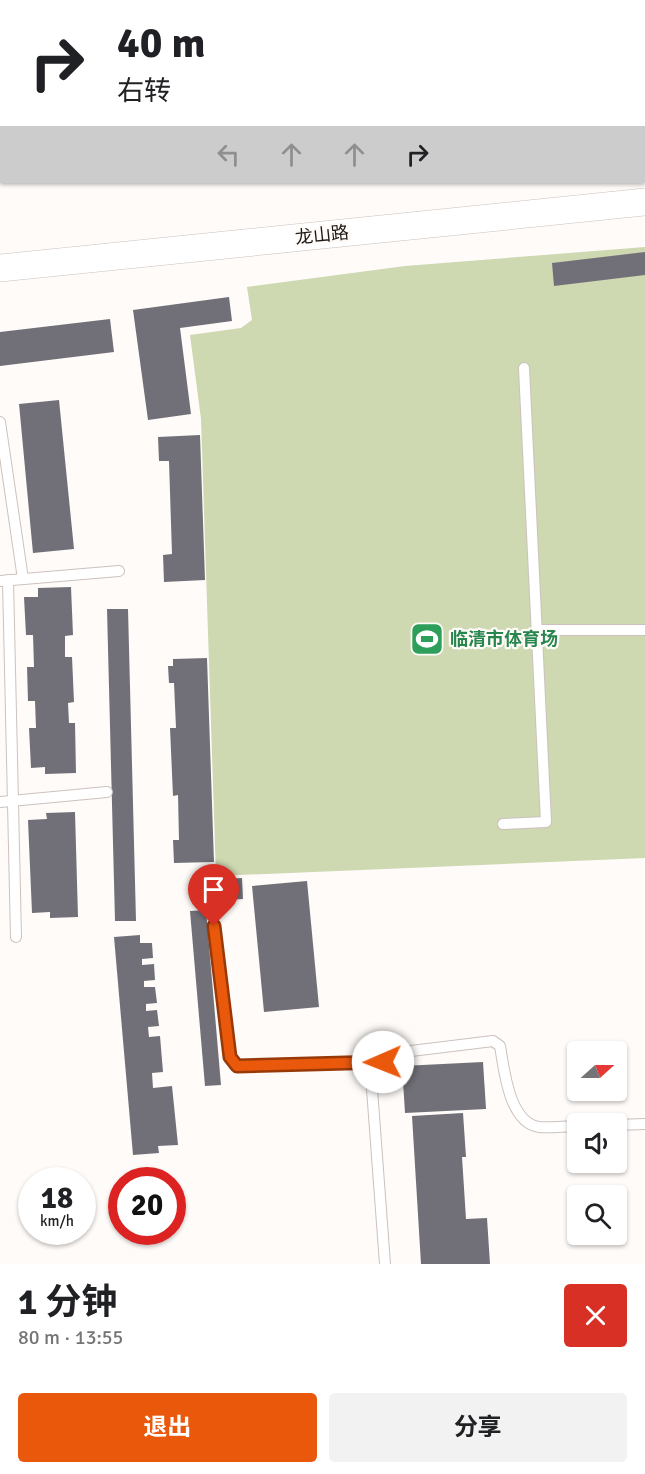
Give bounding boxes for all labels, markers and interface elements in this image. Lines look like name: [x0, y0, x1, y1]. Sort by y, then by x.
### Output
text: 40 m: [117, 18, 206, 69]
icon: right: [18, 24, 96, 102]
text: 右转: [117, 75, 171, 108]
icon: left: [212, 138, 245, 171]
icon: ahead: [275, 138, 308, 171]
icon: ahead: [338, 138, 371, 171]
icon: right: [401, 138, 434, 171]
street label: 龙山路: [294, 221, 350, 249]
sports icon: 临清市体育场: [409, 621, 445, 657]
place label: 临清市体育场: [450, 628, 558, 650]
pin: [188, 864, 239, 926]
icon: arrive: [197, 873, 230, 906]
position arrow: [351, 1030, 415, 1094]
north arrow: [567, 1041, 627, 1101]
map controls: [567, 1041, 627, 1245]
button: sound: [567, 1113, 627, 1173]
speed limit sign: 20: [108, 1167, 186, 1245]
text: 18: [41, 1180, 73, 1217]
button: search: [567, 1185, 627, 1245]
text: km/h: [40, 1212, 74, 1230]
text: 1 分钟: [18, 1280, 117, 1325]
button: close: [564, 1284, 627, 1347]
text: 80 m · 13:55: [18, 1325, 123, 1350]
button: 退出: [18, 1393, 317, 1462]
button: 分享: [329, 1393, 627, 1462]

